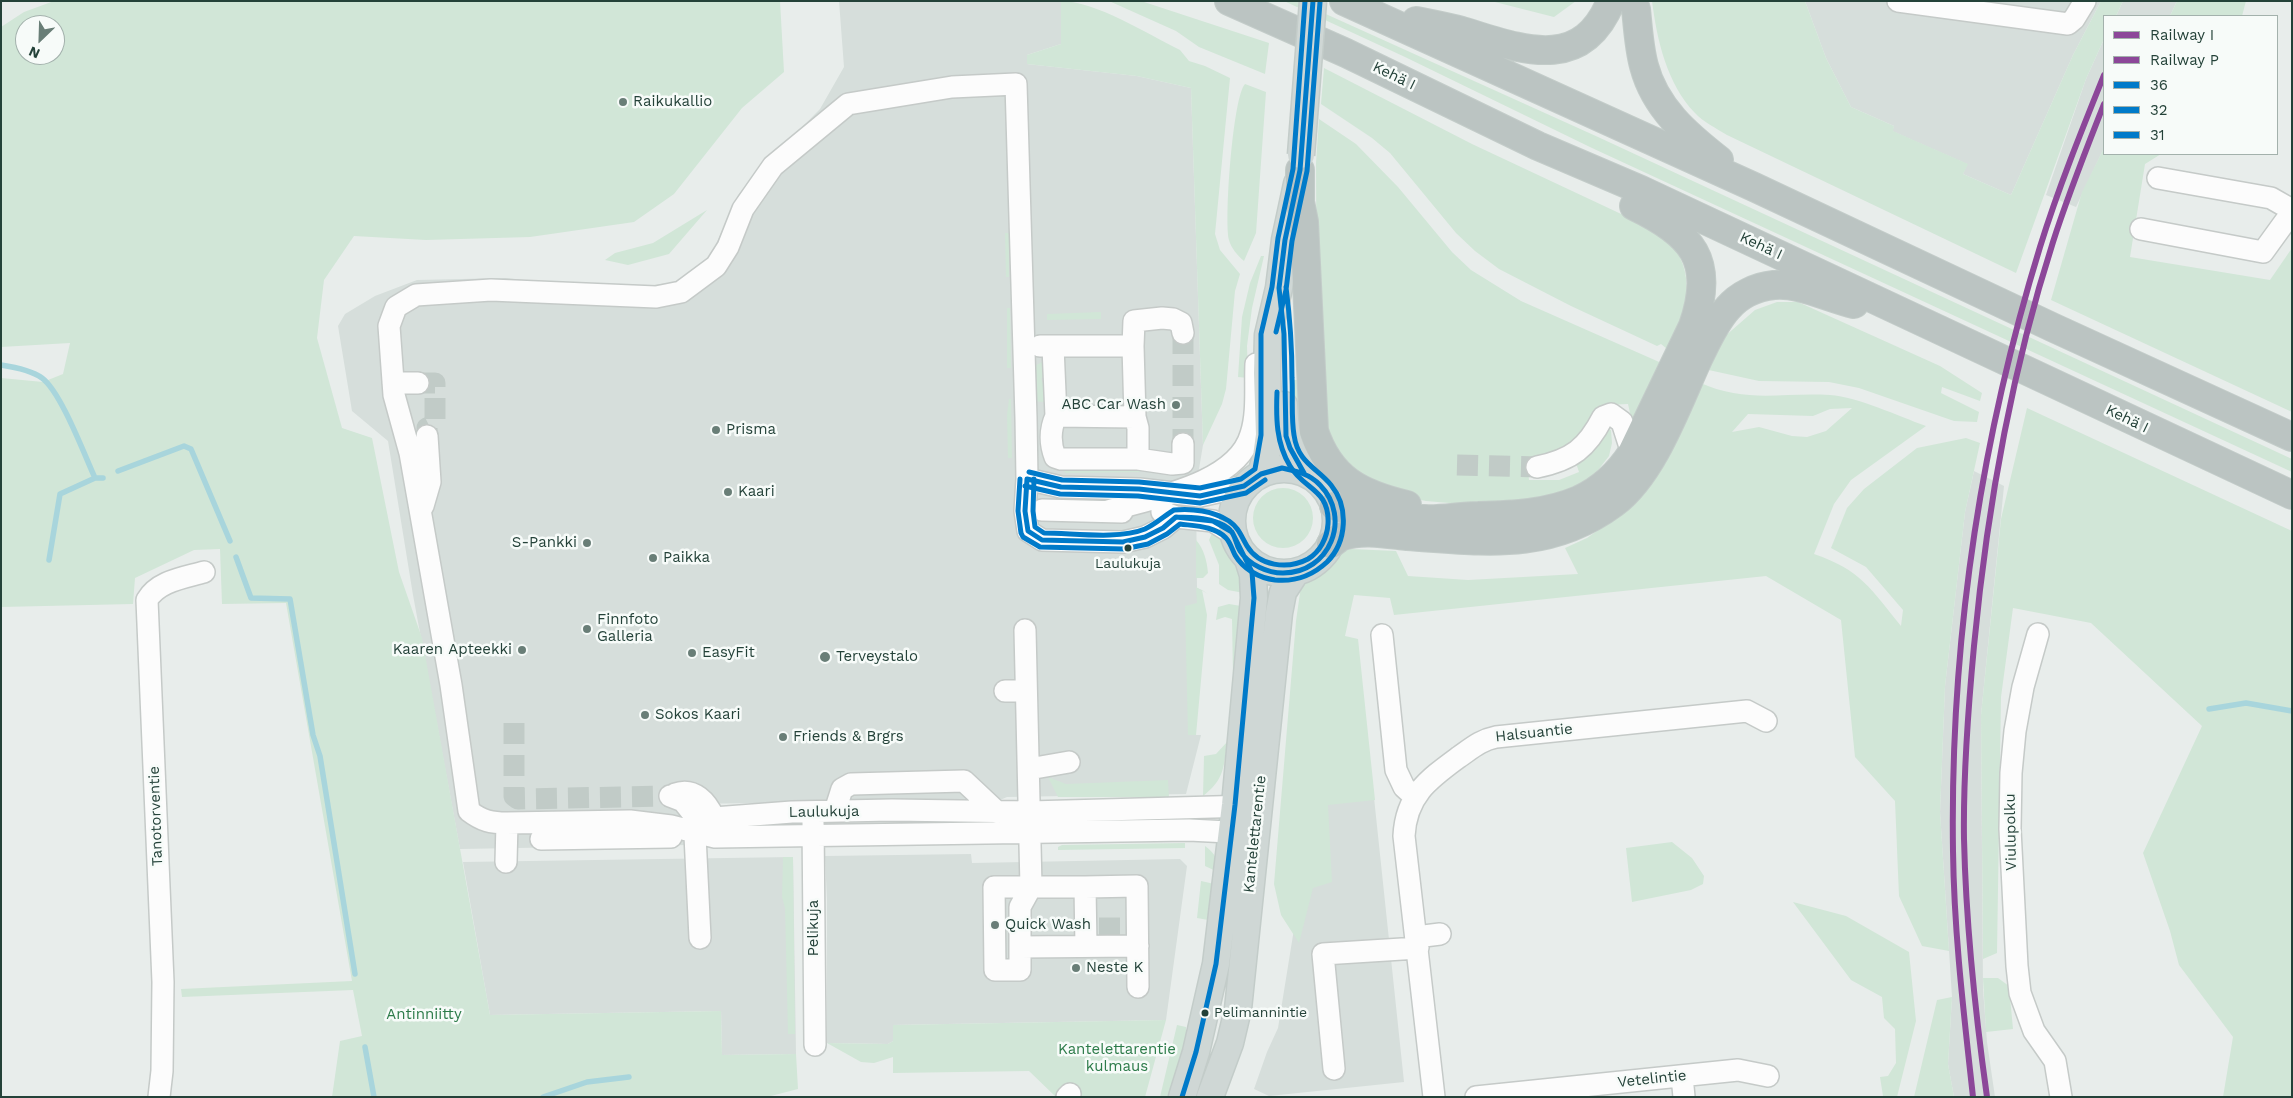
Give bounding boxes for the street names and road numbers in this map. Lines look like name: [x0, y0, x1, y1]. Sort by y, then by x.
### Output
street label: Kehä I: [1370, 58, 1418, 94]
street label: Kehä I: [1737, 228, 1785, 264]
street label: Kehä I: [2103, 401, 2151, 437]
street label: Halsuantie: [1494, 720, 1574, 746]
street label: Tanotorventie: [145, 766, 167, 866]
street label: Kantelettarentie: [1240, 774, 1270, 894]
street label: Viulupolku: [2001, 793, 2021, 871]
street label: Laulukuja: [788, 802, 860, 822]
street label: Pelikuja: [805, 900, 823, 956]
street label: Vetelintie: [1617, 1066, 1687, 1092]

